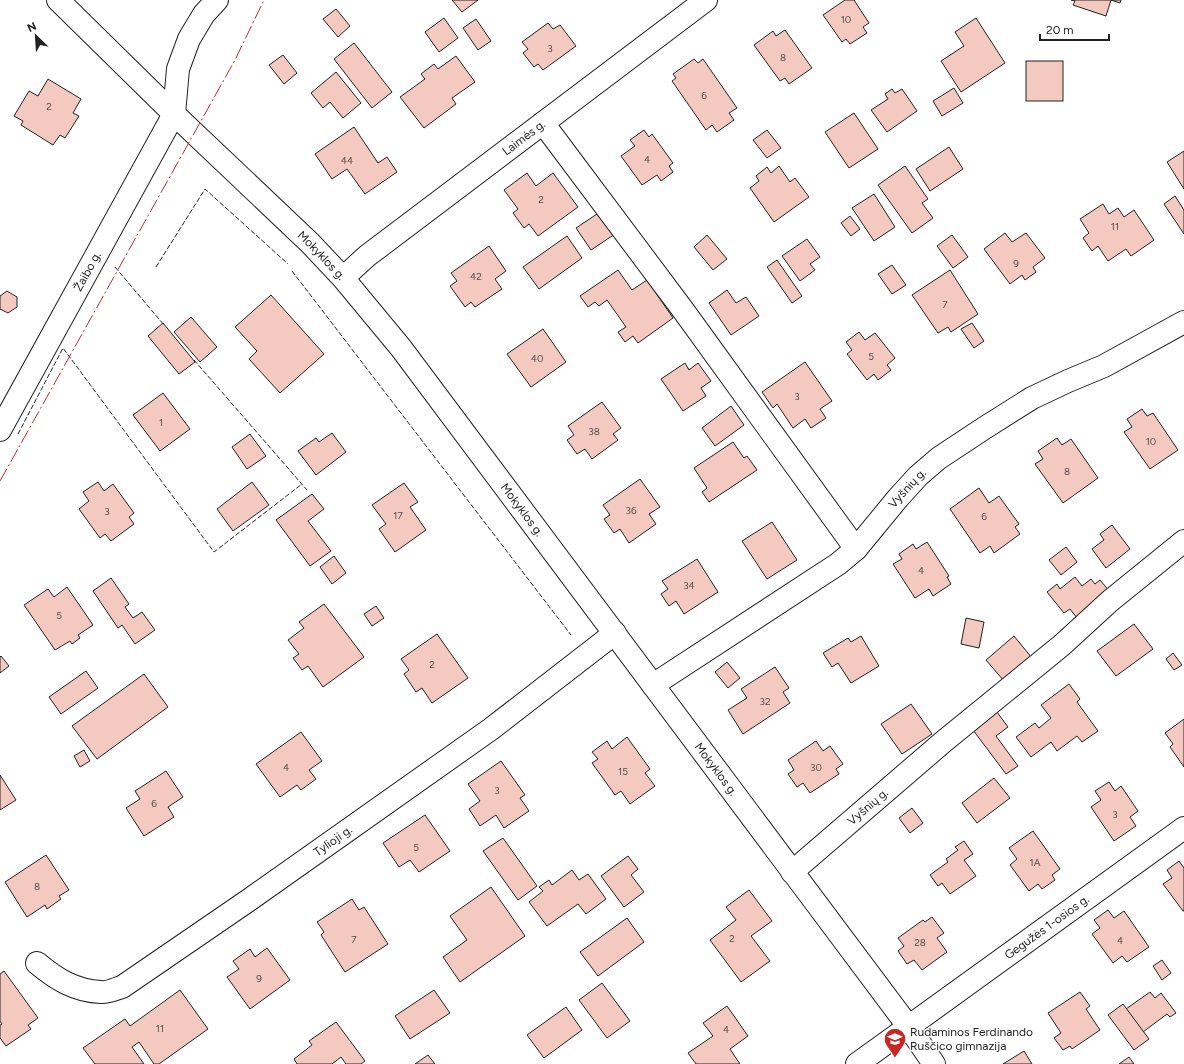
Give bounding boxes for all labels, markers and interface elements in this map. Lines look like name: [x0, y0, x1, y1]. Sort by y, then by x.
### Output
house number: 10: [841, 13, 851, 26]
north arrow: [16, 16, 56, 56]
scale bar: [1040, 16, 1109, 42]
text: N: [25, 20, 39, 35]
text: 20 m: [1046, 23, 1074, 37]
house number: 3: [547, 42, 553, 55]
house number: 8: [780, 51, 786, 64]
house number: 6: [701, 89, 707, 102]
house number: 2: [46, 100, 52, 113]
street label: Laimės g.: [500, 117, 548, 158]
house number: 4: [644, 153, 650, 166]
house number: 44: [341, 154, 353, 167]
house number: 2: [538, 193, 544, 206]
house number: 11: [1111, 220, 1119, 233]
street label: Mokyklos g.: [295, 228, 348, 283]
street label: Žaibo g.: [71, 249, 104, 294]
house number: 9: [1013, 257, 1019, 270]
house number: 42: [470, 270, 482, 283]
house number: 7: [942, 298, 948, 311]
house number: 5: [868, 350, 874, 363]
house number: 40: [531, 352, 543, 365]
house number: 3: [794, 390, 800, 403]
house number: 1: [159, 416, 163, 429]
house number: 38: [588, 425, 600, 438]
house number: 10: [1146, 435, 1156, 448]
street label: Vyšnių g.: [886, 465, 929, 511]
house number: 8: [1064, 465, 1070, 478]
street label: Mokyklos g.: [497, 480, 546, 539]
house number: 36: [625, 504, 637, 517]
house number: 3: [104, 505, 110, 518]
house number: 17: [393, 509, 403, 522]
house number: 6: [981, 510, 987, 523]
house number: 4: [918, 564, 924, 577]
house number: 34: [683, 579, 695, 592]
house number: 5: [56, 609, 62, 622]
house number: 2: [429, 658, 435, 671]
house number: 32: [759, 695, 771, 708]
street label: Mokyklos g.: [692, 740, 740, 799]
house number: 4: [283, 761, 289, 774]
house number: 30: [810, 761, 822, 774]
house number: 15: [618, 765, 628, 778]
house number: 3: [494, 784, 500, 797]
street label: Vyšnių g.: [845, 785, 891, 828]
house number: 6: [151, 797, 157, 810]
house number: 3: [1112, 808, 1118, 821]
street label: Tylioji g.: [311, 822, 355, 859]
house number: 5: [413, 841, 419, 854]
house number: 1A: [1030, 856, 1041, 869]
house number: 8: [34, 880, 40, 893]
street label: Gegužės 1-osios g.: [1002, 892, 1092, 962]
house number: 2: [729, 932, 735, 945]
house number: 7: [351, 933, 357, 946]
house number: 4: [1117, 934, 1123, 947]
house number: 28: [914, 936, 926, 949]
house number: 9: [256, 972, 262, 985]
house number: 11: [156, 1022, 164, 1035]
house number: 4: [723, 1023, 729, 1036]
place label: Rudaminos Ferdinando Ruščico gimnazija: [910, 1025, 1033, 1053]
school or university icon: Rudaminos Ferdinando Ruščico gimnazija: [882, 1026, 908, 1059]

